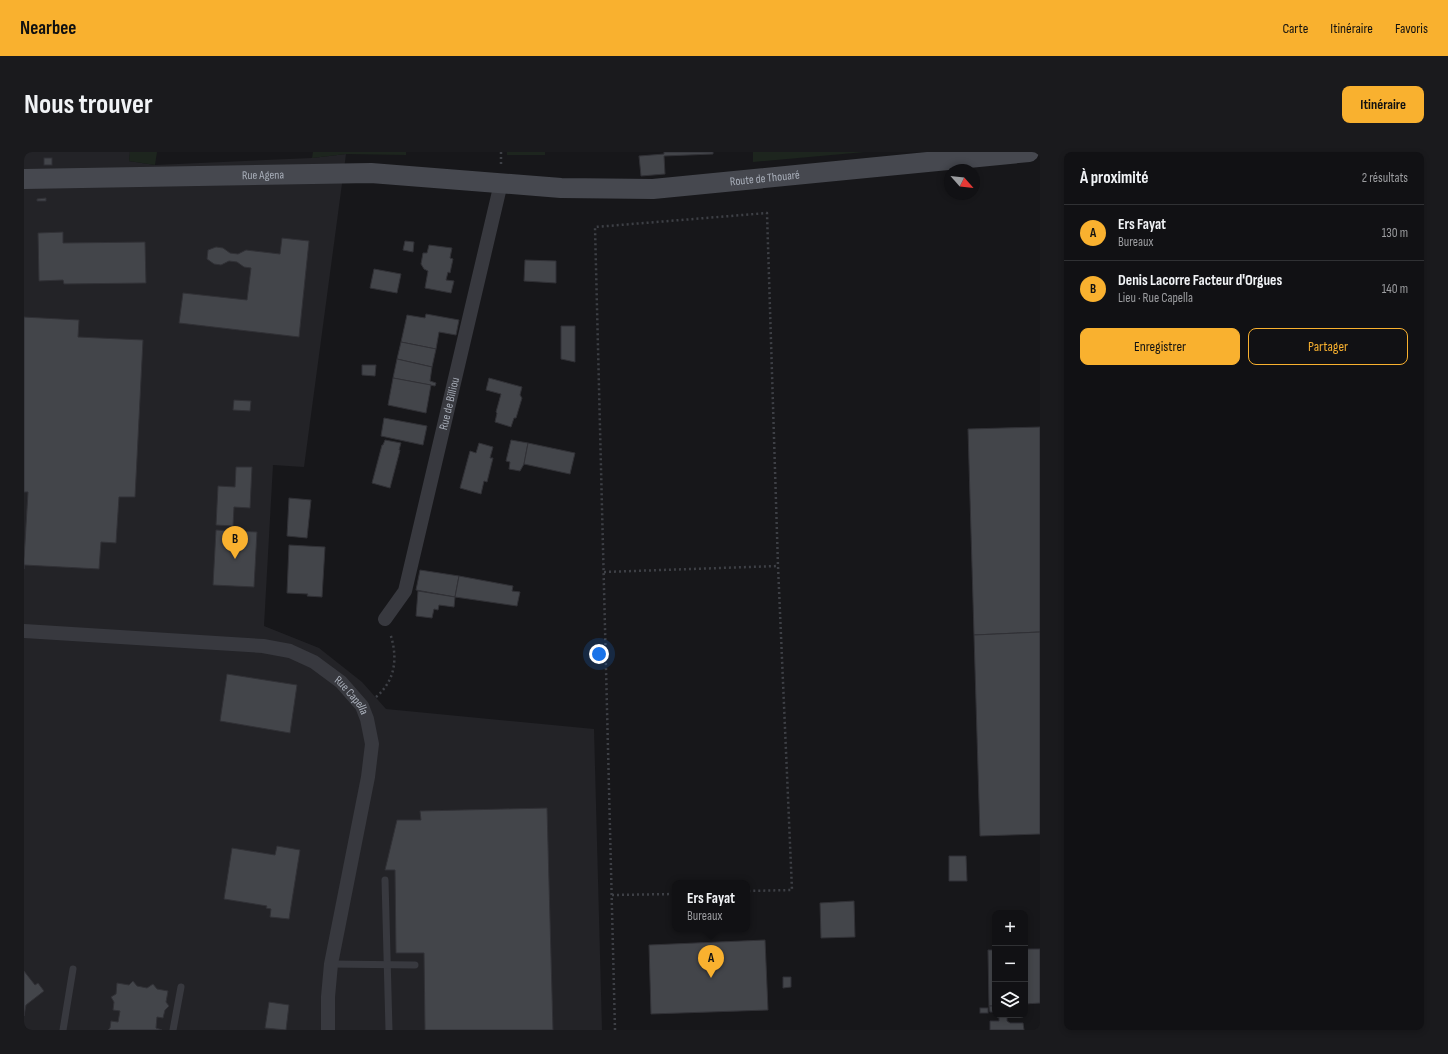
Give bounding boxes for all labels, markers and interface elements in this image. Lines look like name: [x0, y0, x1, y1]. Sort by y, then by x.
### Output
text: Nearbee: [20, 17, 76, 40]
text: Carte: [1282, 20, 1308, 37]
text: Itinéraire: [1330, 20, 1373, 37]
text: Favoris: [1395, 20, 1428, 37]
button: Itinéraire: [1342, 86, 1424, 123]
text: Nous trouver: [24, 88, 153, 121]
north arrow: [944, 164, 980, 200]
street label: Rue Agena: [242, 167, 284, 183]
street label: Route de Thouaré: [729, 167, 801, 189]
text: À proximité: [1080, 168, 1148, 188]
text: 2 résultats: [1362, 170, 1408, 186]
text: Ers Fayat: [1118, 215, 1166, 234]
text: A: [1090, 225, 1096, 241]
text: 130 m: [1382, 225, 1408, 241]
text: Bureaux: [1118, 234, 1153, 250]
text: Denis Lacorre Facteur d'Orgues: [1118, 271, 1282, 290]
text: B: [1090, 281, 1096, 297]
text: 140 m: [1382, 281, 1408, 297]
text: Lieu · Rue Capella: [1118, 290, 1193, 306]
button: Enregistrer: [1080, 328, 1240, 365]
button: Partager: [1248, 328, 1408, 365]
street label: Rue de Billiou: [436, 376, 463, 431]
pin: B: [222, 526, 248, 559]
your location: [589, 644, 609, 664]
street label: Rue Capella: [332, 672, 372, 717]
popup: [672, 880, 750, 932]
text: Ers Fayat: [687, 889, 735, 908]
text: Bureaux: [687, 908, 722, 924]
map controls: [992, 910, 1028, 1018]
button: +: [992, 910, 1028, 946]
pin: A: [698, 945, 724, 978]
button: −: [992, 946, 1028, 982]
button: layers: [992, 982, 1028, 1018]

